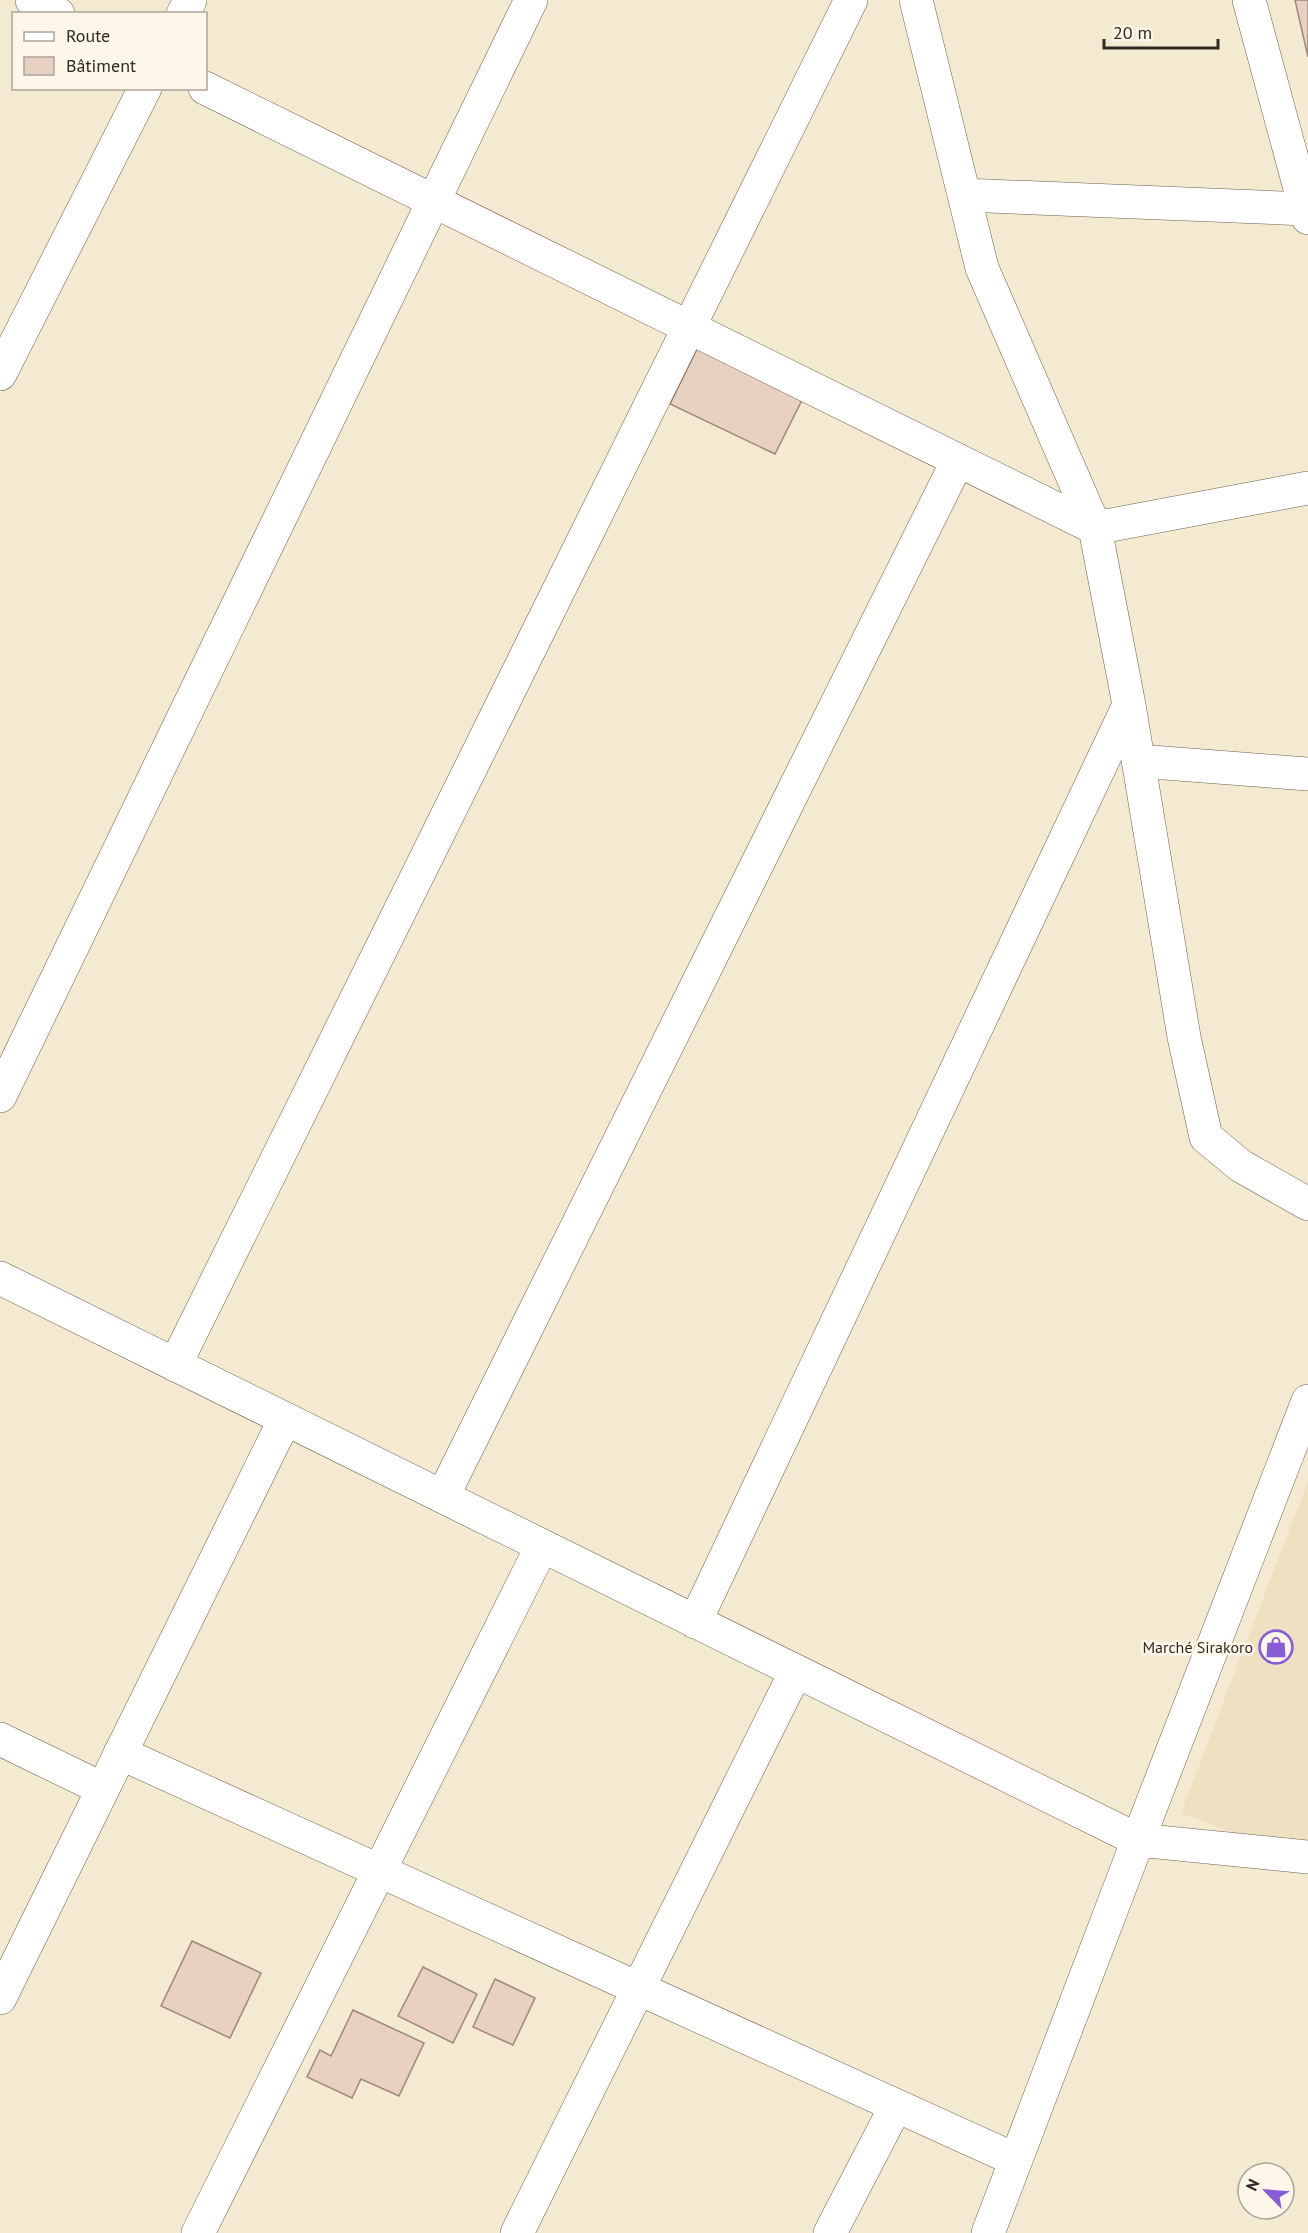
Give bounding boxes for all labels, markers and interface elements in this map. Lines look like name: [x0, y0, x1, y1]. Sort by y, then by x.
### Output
legend: [12, 12, 207, 90]
scale bar: [1104, 12, 1218, 50]
text: 20 m: [1113, 21, 1152, 44]
text: Route: [66, 24, 110, 47]
text: Bâtiment: [66, 54, 136, 77]
shop icon: Marché Sirakoro: [1258, 1629, 1294, 1665]
place label: Marché Sirakoro: [1142, 1637, 1253, 1657]
north arrow: [1236, 2161, 1296, 2221]
text: N: [1241, 2176, 1264, 2194]

